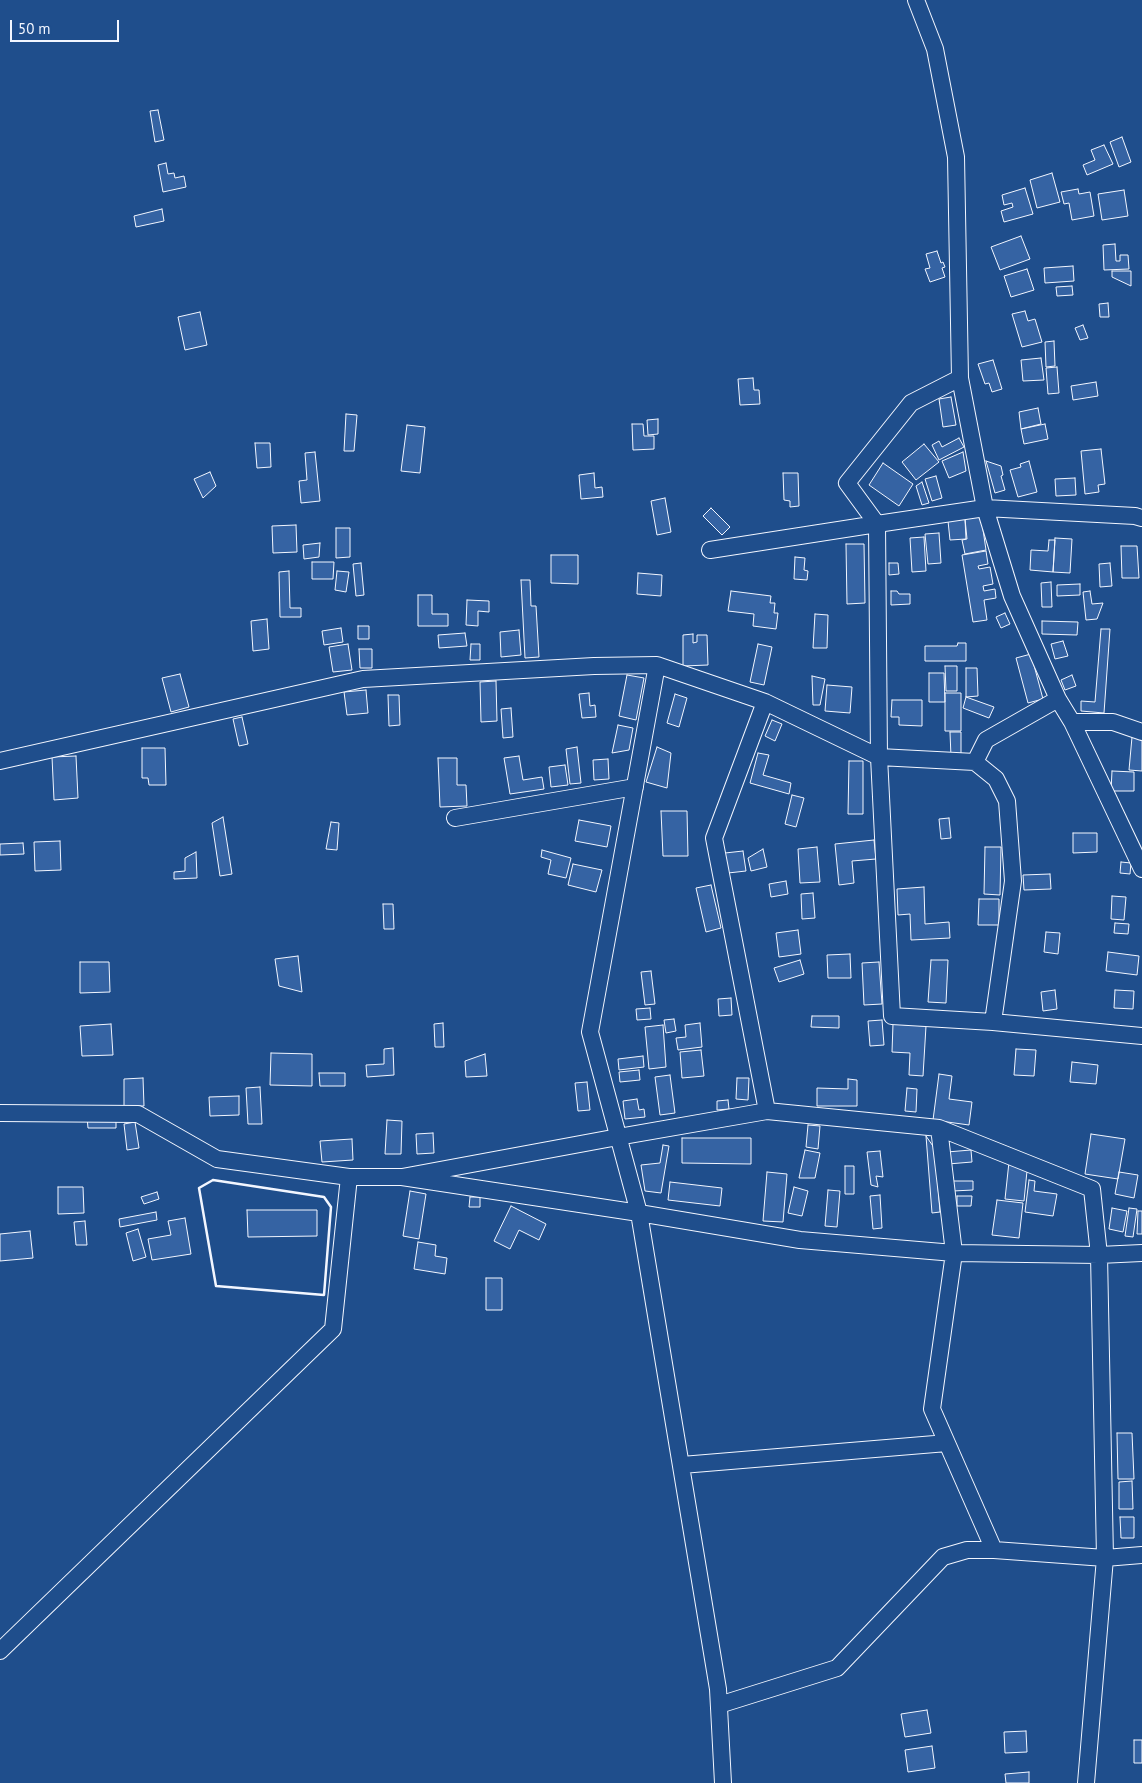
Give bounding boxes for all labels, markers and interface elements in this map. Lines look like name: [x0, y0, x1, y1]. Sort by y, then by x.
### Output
scale bar: [12, 10, 121, 42]
text: 50 m: [18, 19, 51, 38]

